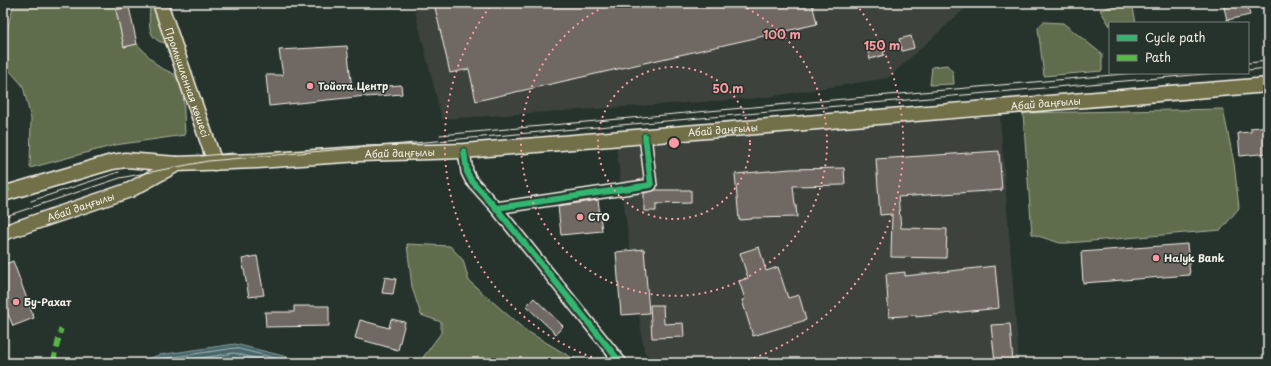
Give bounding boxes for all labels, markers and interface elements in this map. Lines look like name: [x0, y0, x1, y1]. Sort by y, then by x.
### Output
legend: [1109, 22, 1249, 74]
street label: Промышленная көшесі: [162, 25, 214, 139]
text: 100 m: [763, 25, 801, 43]
text: Cycle path: [1145, 28, 1206, 46]
text: 150 m: [864, 36, 900, 54]
text: Path: [1145, 48, 1171, 66]
place label: Тойота Центр: [318, 78, 388, 93]
text: 50 m: [712, 79, 744, 97]
marker: Тойота Центр: [305, 81, 315, 91]
street label: Абай даңғылы: [1010, 92, 1081, 113]
street label: Абай даңғылы: [687, 119, 759, 140]
centre of rings: [667, 136, 681, 150]
street label: Абай даңғылы: [364, 144, 435, 161]
street label: Абай даңғылы: [45, 188, 116, 225]
place label: СТО: [588, 209, 610, 224]
marker: СТО: [575, 212, 585, 222]
place label: Halyk Bank: [1164, 250, 1225, 266]
marker: Halyk Bank: [1151, 253, 1161, 263]
place label: Бу-Рахат: [24, 294, 72, 309]
marker: Бу-Рахат: [11, 297, 21, 307]

